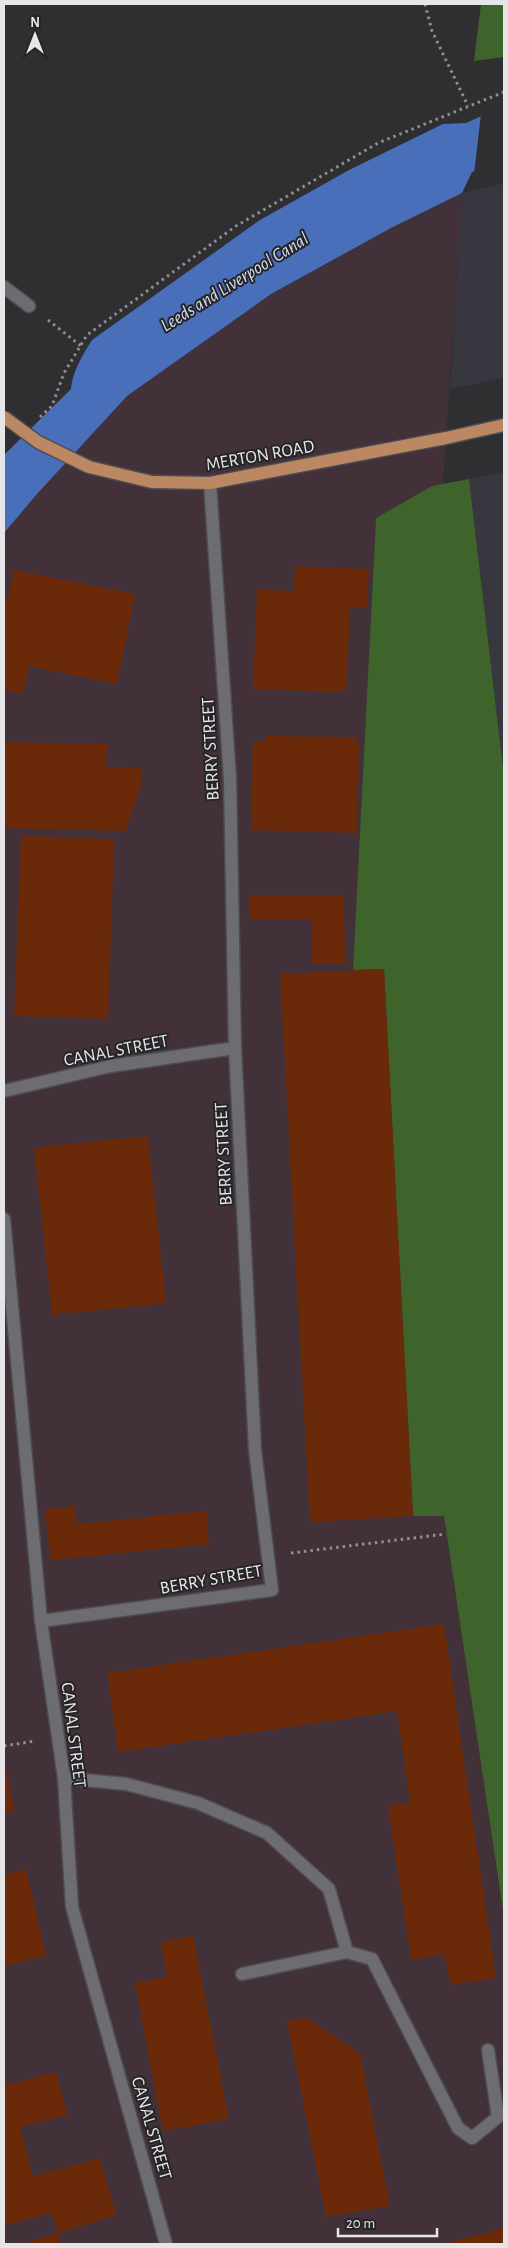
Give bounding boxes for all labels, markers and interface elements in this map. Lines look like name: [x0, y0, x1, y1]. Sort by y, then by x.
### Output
north arrow: [10, 10, 60, 60]
text: N: [30, 16, 40, 30]
water label: Leeds and Liverpool Canal: [157, 229, 312, 336]
street label: MERTON ROAD: [204, 438, 316, 474]
street label: BERRY STREET: [199, 697, 223, 801]
street label: CANAL STREET: [62, 1032, 170, 1070]
street label: BERRY STREET: [212, 1102, 236, 1206]
street label: BERRY STREET: [159, 1562, 264, 1598]
street label: CANAL STREET: [58, 1681, 88, 1789]
street label: CANAL STREET: [128, 2075, 174, 2182]
scale bar: [338, 2206, 437, 2238]
text: 20 m: [346, 2216, 375, 2231]

